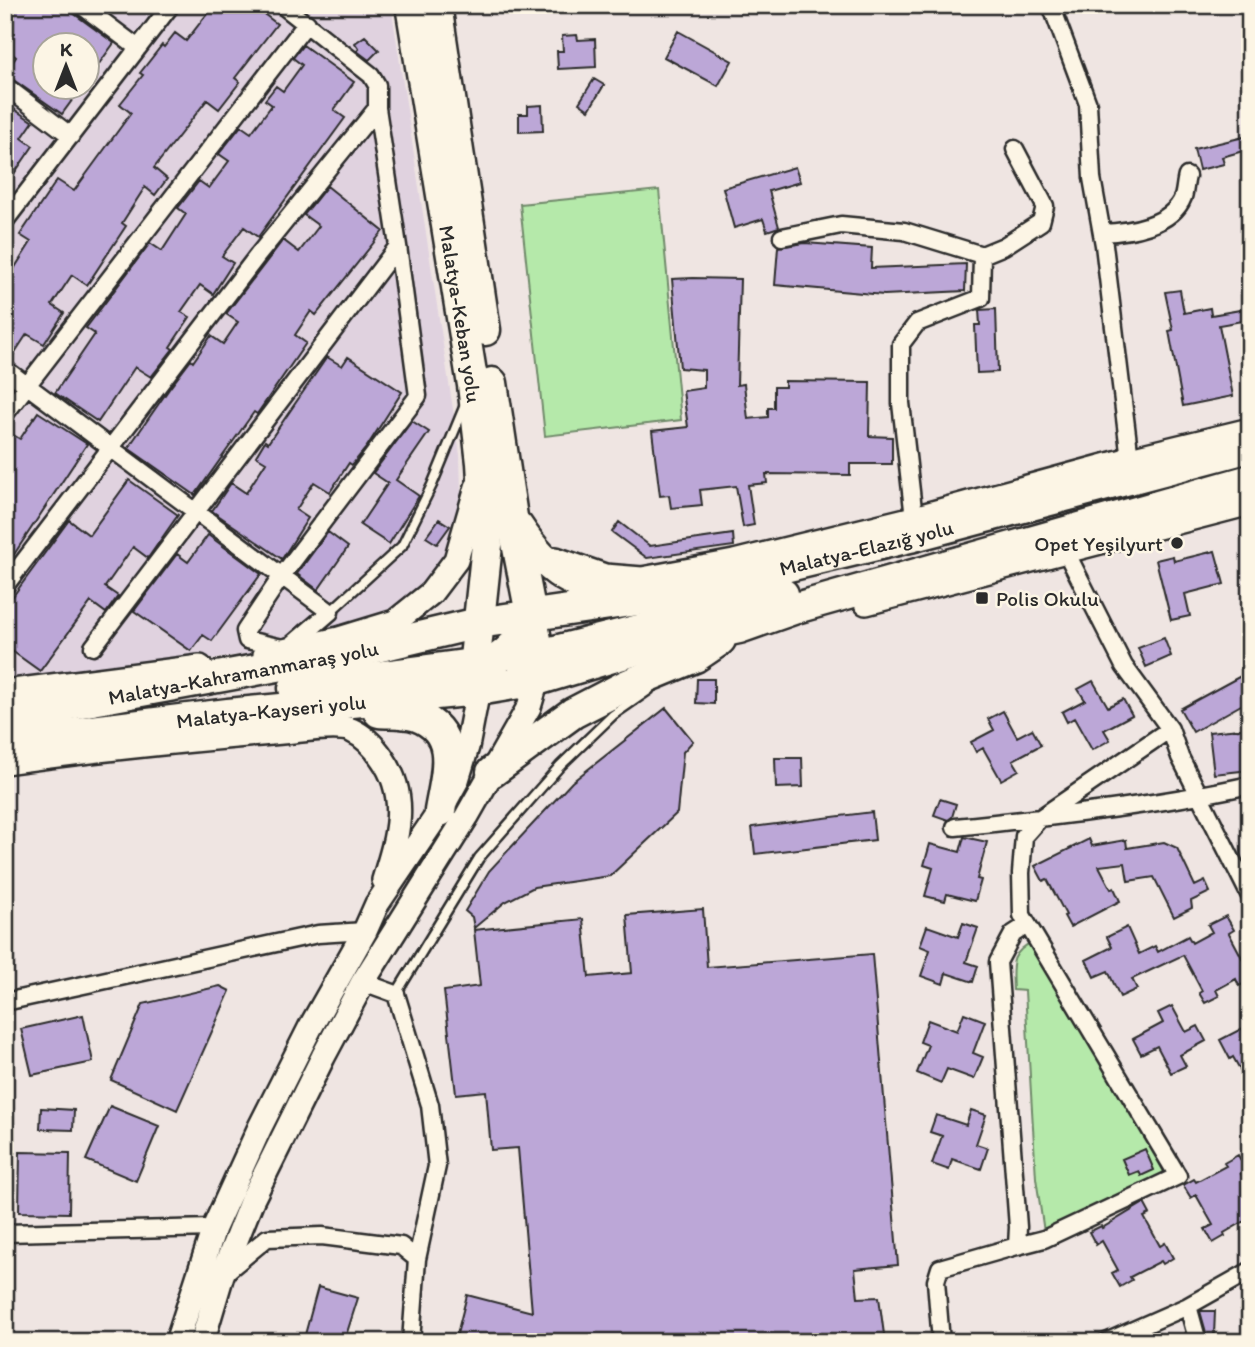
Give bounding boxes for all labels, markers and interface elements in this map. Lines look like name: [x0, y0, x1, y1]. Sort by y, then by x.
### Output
north arrow: [32, 32, 102, 102]
text: K: [60, 38, 73, 61]
street label: Malatya-Keban yolu: [435, 223, 487, 404]
street label: Malatya-Elazığ yolu: [777, 514, 956, 580]
place label: Opet Yeşilyurt: [1034, 531, 1163, 556]
marker: Opet Yeşilyurt: [1169, 535, 1185, 551]
place label: Polis Okulu: [996, 586, 1099, 611]
marker: Polis Okulu: [974, 590, 990, 606]
street label: Malatya-Kahramanmaraş yolu: [106, 635, 381, 709]
street label: Malatya-Kayseri yolu: [175, 688, 367, 733]

